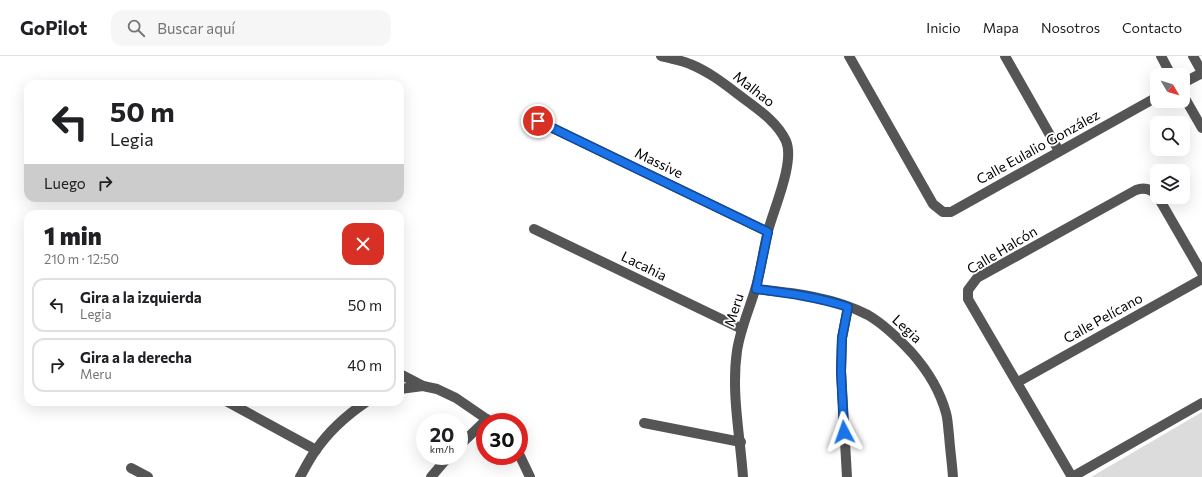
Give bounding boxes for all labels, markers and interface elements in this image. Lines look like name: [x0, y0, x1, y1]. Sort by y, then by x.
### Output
search box: [111, 10, 391, 46]
text: GoPilot: [20, 16, 87, 39]
icon: search: [125, 17, 147, 39]
text: Buscar aquí: [157, 19, 235, 37]
text: Inicio: [926, 19, 961, 36]
text: Mapa: [983, 19, 1019, 36]
text: Nosotros: [1041, 19, 1100, 36]
text: Contacto: [1122, 19, 1182, 36]
street label: Malhao: [730, 67, 778, 110]
north arrow: [1150, 68, 1190, 108]
map controls: [1150, 68, 1190, 204]
text: 50 m: [110, 94, 175, 128]
icon: left: [44, 96, 96, 148]
pin: [521, 104, 555, 138]
street label: Calle Eulalio González: [973, 106, 1102, 187]
icon: arrive: [527, 110, 549, 132]
button: search: [1150, 116, 1190, 156]
text: Legia: [110, 128, 154, 150]
street label: Massive: [632, 144, 686, 181]
button: layers: [1150, 164, 1190, 204]
icon: right: [94, 172, 116, 194]
text: Luego: [44, 174, 86, 192]
text: 1 min: [44, 221, 102, 250]
street label: Calle Halcón: [964, 222, 1040, 277]
button: close: [342, 223, 384, 265]
street label: Lacahia: [619, 247, 670, 284]
text: 210 m · 12:50: [44, 251, 119, 267]
text: Gira a la izquierda: [80, 288, 202, 306]
street label: Calle Pelícano: [1060, 289, 1145, 346]
street label: Meru: [720, 291, 747, 329]
icon: left: [46, 294, 68, 316]
text: 50 m: [348, 296, 382, 314]
text: Legia: [80, 306, 112, 322]
street label: Legia: [889, 311, 926, 346]
text: Gira a la derecha: [80, 348, 192, 366]
icon: right: [46, 354, 68, 376]
text: 40 m: [347, 356, 382, 374]
text: Meru: [80, 366, 112, 382]
position arrow: [823, 411, 865, 453]
speed limit sign: 30: [476, 413, 528, 465]
text: 20: [430, 422, 454, 446]
text: km/h: [430, 443, 454, 455]

